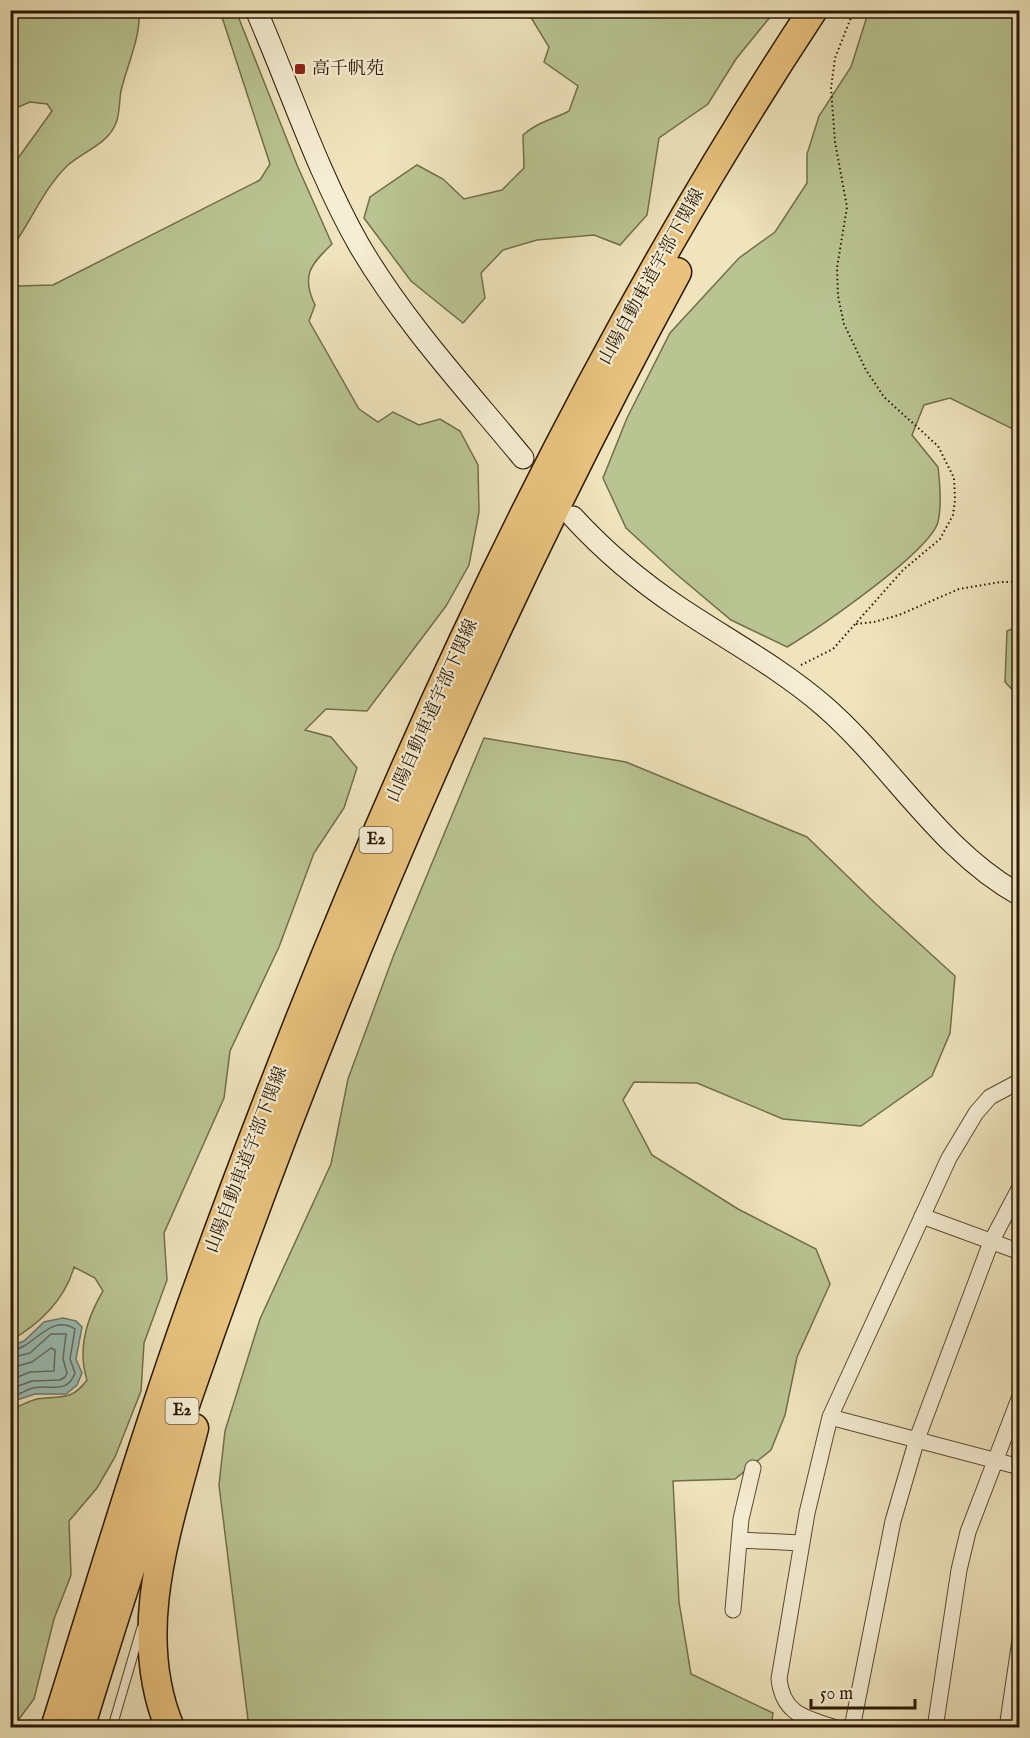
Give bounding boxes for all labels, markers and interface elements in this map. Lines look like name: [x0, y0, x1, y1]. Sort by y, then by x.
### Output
place label: 高千帆苑: [312, 58, 384, 81]
marker: 高千帆苑: [293, 62, 307, 76]
street label: 山陽自動車道宇部下関線: [594, 185, 710, 369]
street label: 山陽自動車道宇部下関線: [382, 616, 484, 806]
road number: E2: [360, 827, 392, 853]
street label: 山陽自動車道宇部下関線: [201, 1063, 293, 1257]
road number: E2: [166, 1398, 198, 1424]
scale bar: [811, 1672, 914, 1710]
text: 50 m: [820, 1683, 853, 1706]

